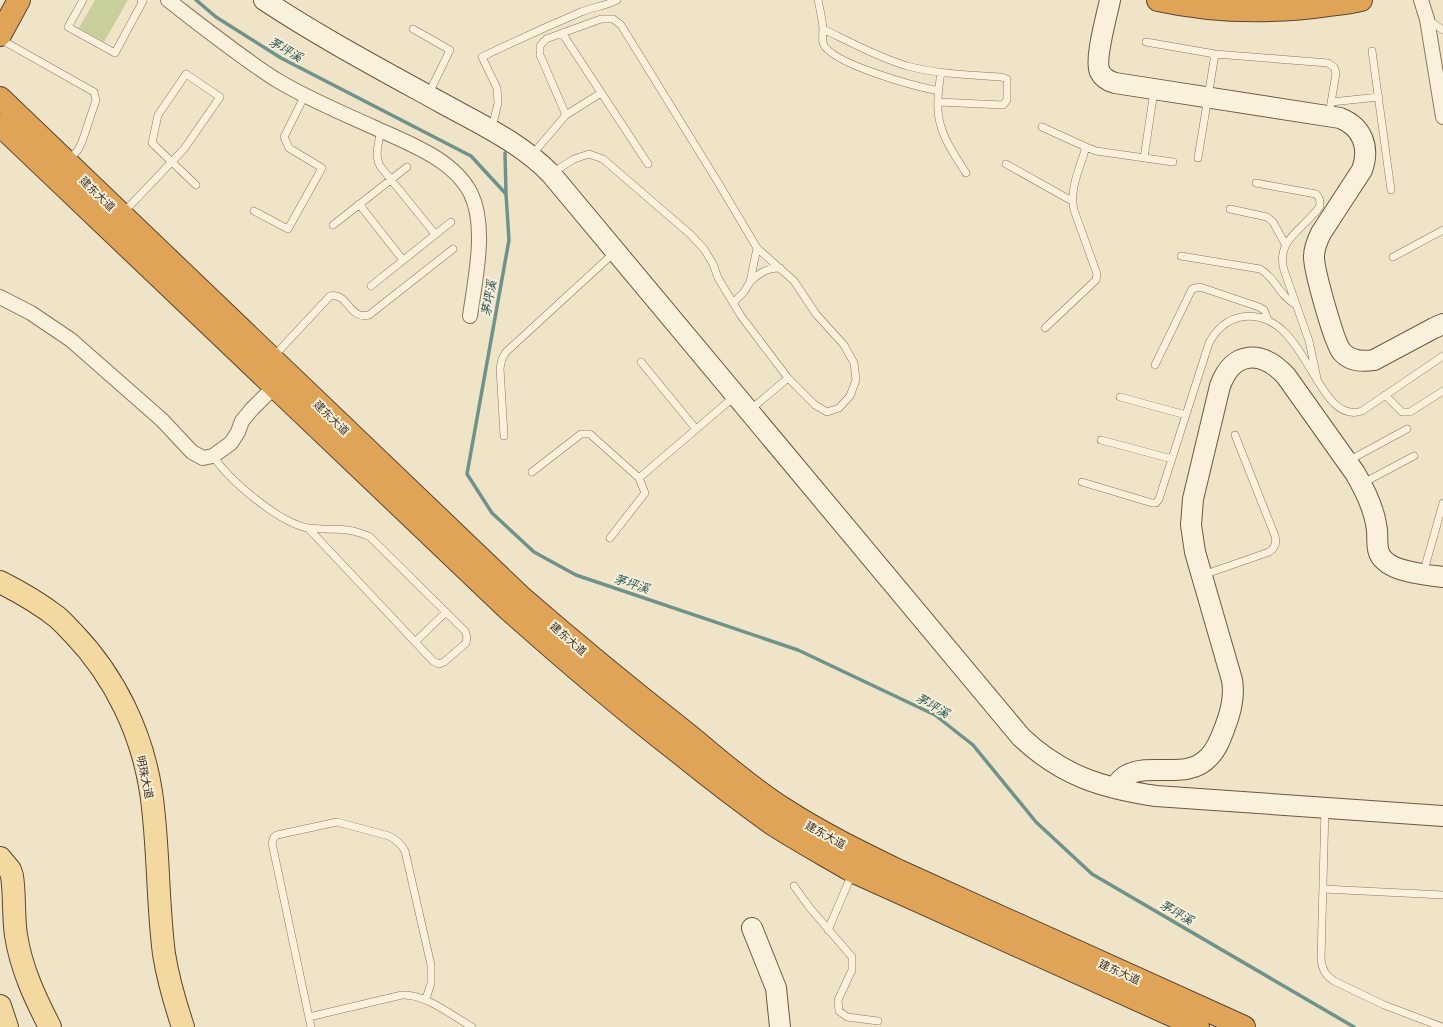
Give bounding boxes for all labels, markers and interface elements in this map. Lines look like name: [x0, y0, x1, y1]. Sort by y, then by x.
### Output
water label: 茅坪溪: [266, 32, 308, 67]
street label: 建东大道: [77, 172, 119, 214]
water label: 茅坪溪: [476, 277, 500, 317]
street label: 建东大道: [311, 396, 353, 438]
water label: 茅坪溪: [612, 569, 654, 598]
street label: 建东大道: [547, 618, 591, 658]
water label: 茅坪溪: [913, 688, 955, 723]
street label: 明珠大道: [134, 754, 158, 800]
street label: 建东大道: [803, 816, 849, 852]
water label: 茅坪溪: [1157, 895, 1199, 930]
street label: 建东大道: [1097, 955, 1143, 987]

